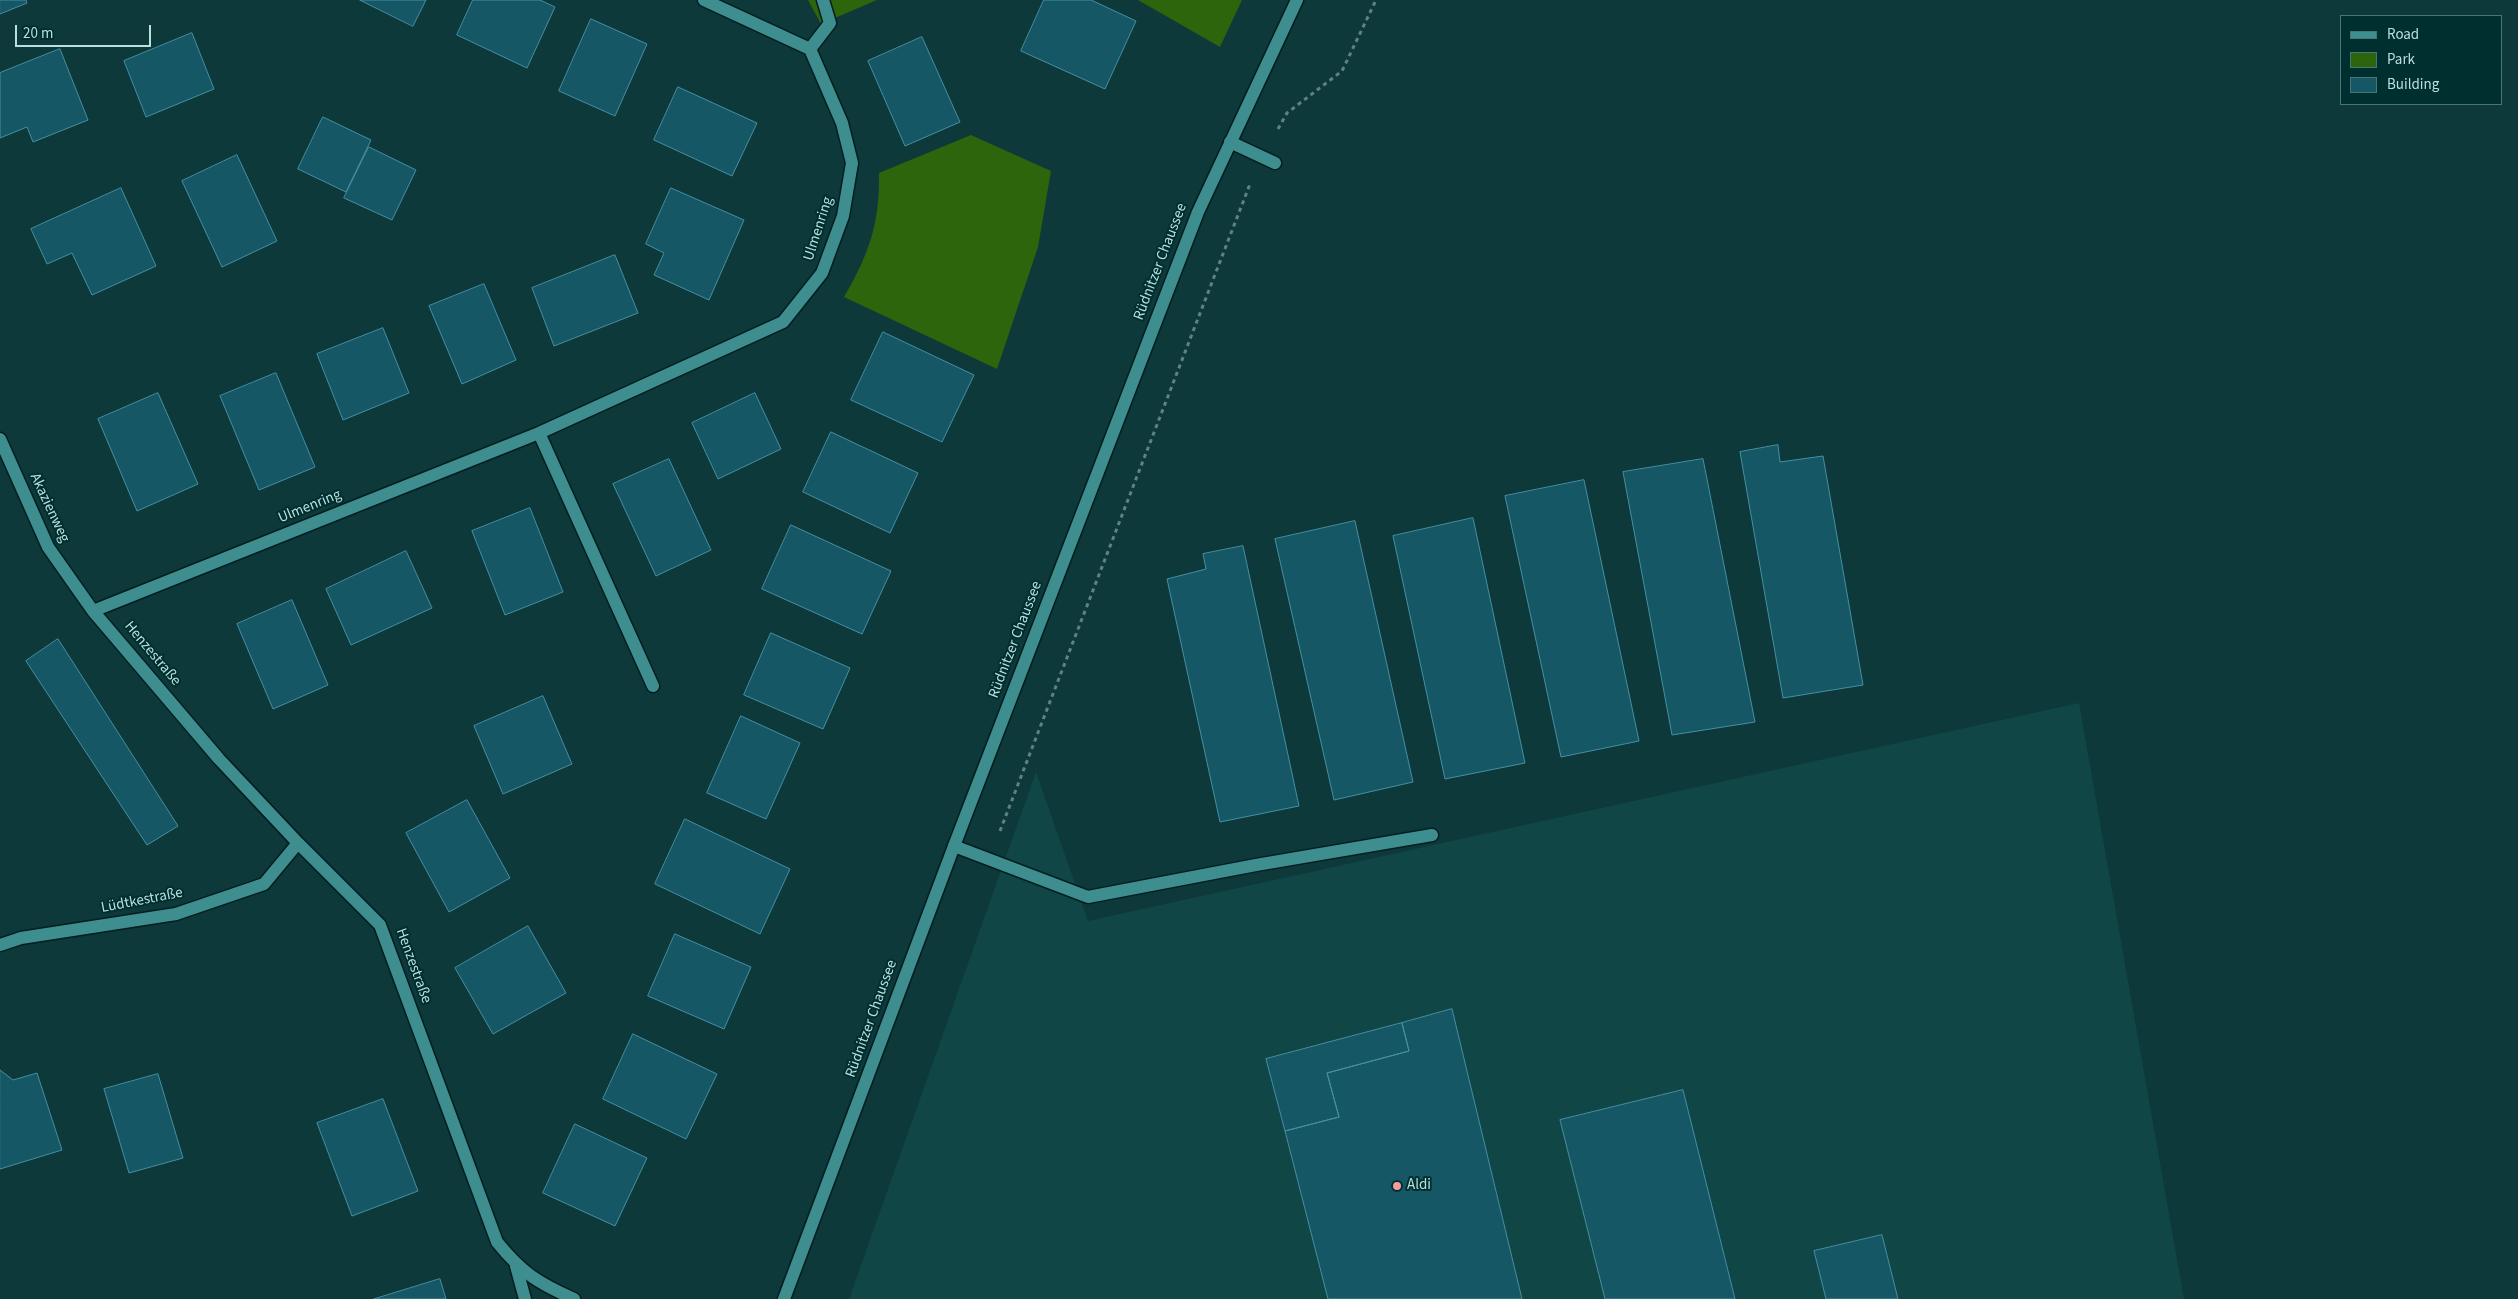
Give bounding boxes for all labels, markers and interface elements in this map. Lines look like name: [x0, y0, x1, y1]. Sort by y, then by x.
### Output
scale bar: [18, 15, 154, 47]
legend: [2340, 15, 2503, 105]
text: 20 m: [23, 23, 53, 44]
text: Road: [2387, 24, 2419, 45]
text: Park: [2387, 49, 2415, 70]
text: Building: [2387, 74, 2439, 95]
street label: Ulmenring: [800, 195, 838, 263]
street label: Rüdnitzer Chaussee: [1130, 201, 1192, 323]
street label: Akazienweg: [25, 471, 73, 545]
street label: Ulmenring: [276, 486, 344, 528]
street label: Rüdnitzer Chaussee: [985, 579, 1047, 701]
street label: Henzestraße: [120, 618, 184, 690]
street label: Lüdtkestraße: [100, 884, 184, 918]
street label: Henzestraße: [391, 926, 435, 1006]
street label: Rüdnitzer Chaussee: [842, 958, 902, 1080]
place label: Aldi: [1407, 1177, 1431, 1195]
marker: Aldi: [1391, 1180, 1403, 1192]

